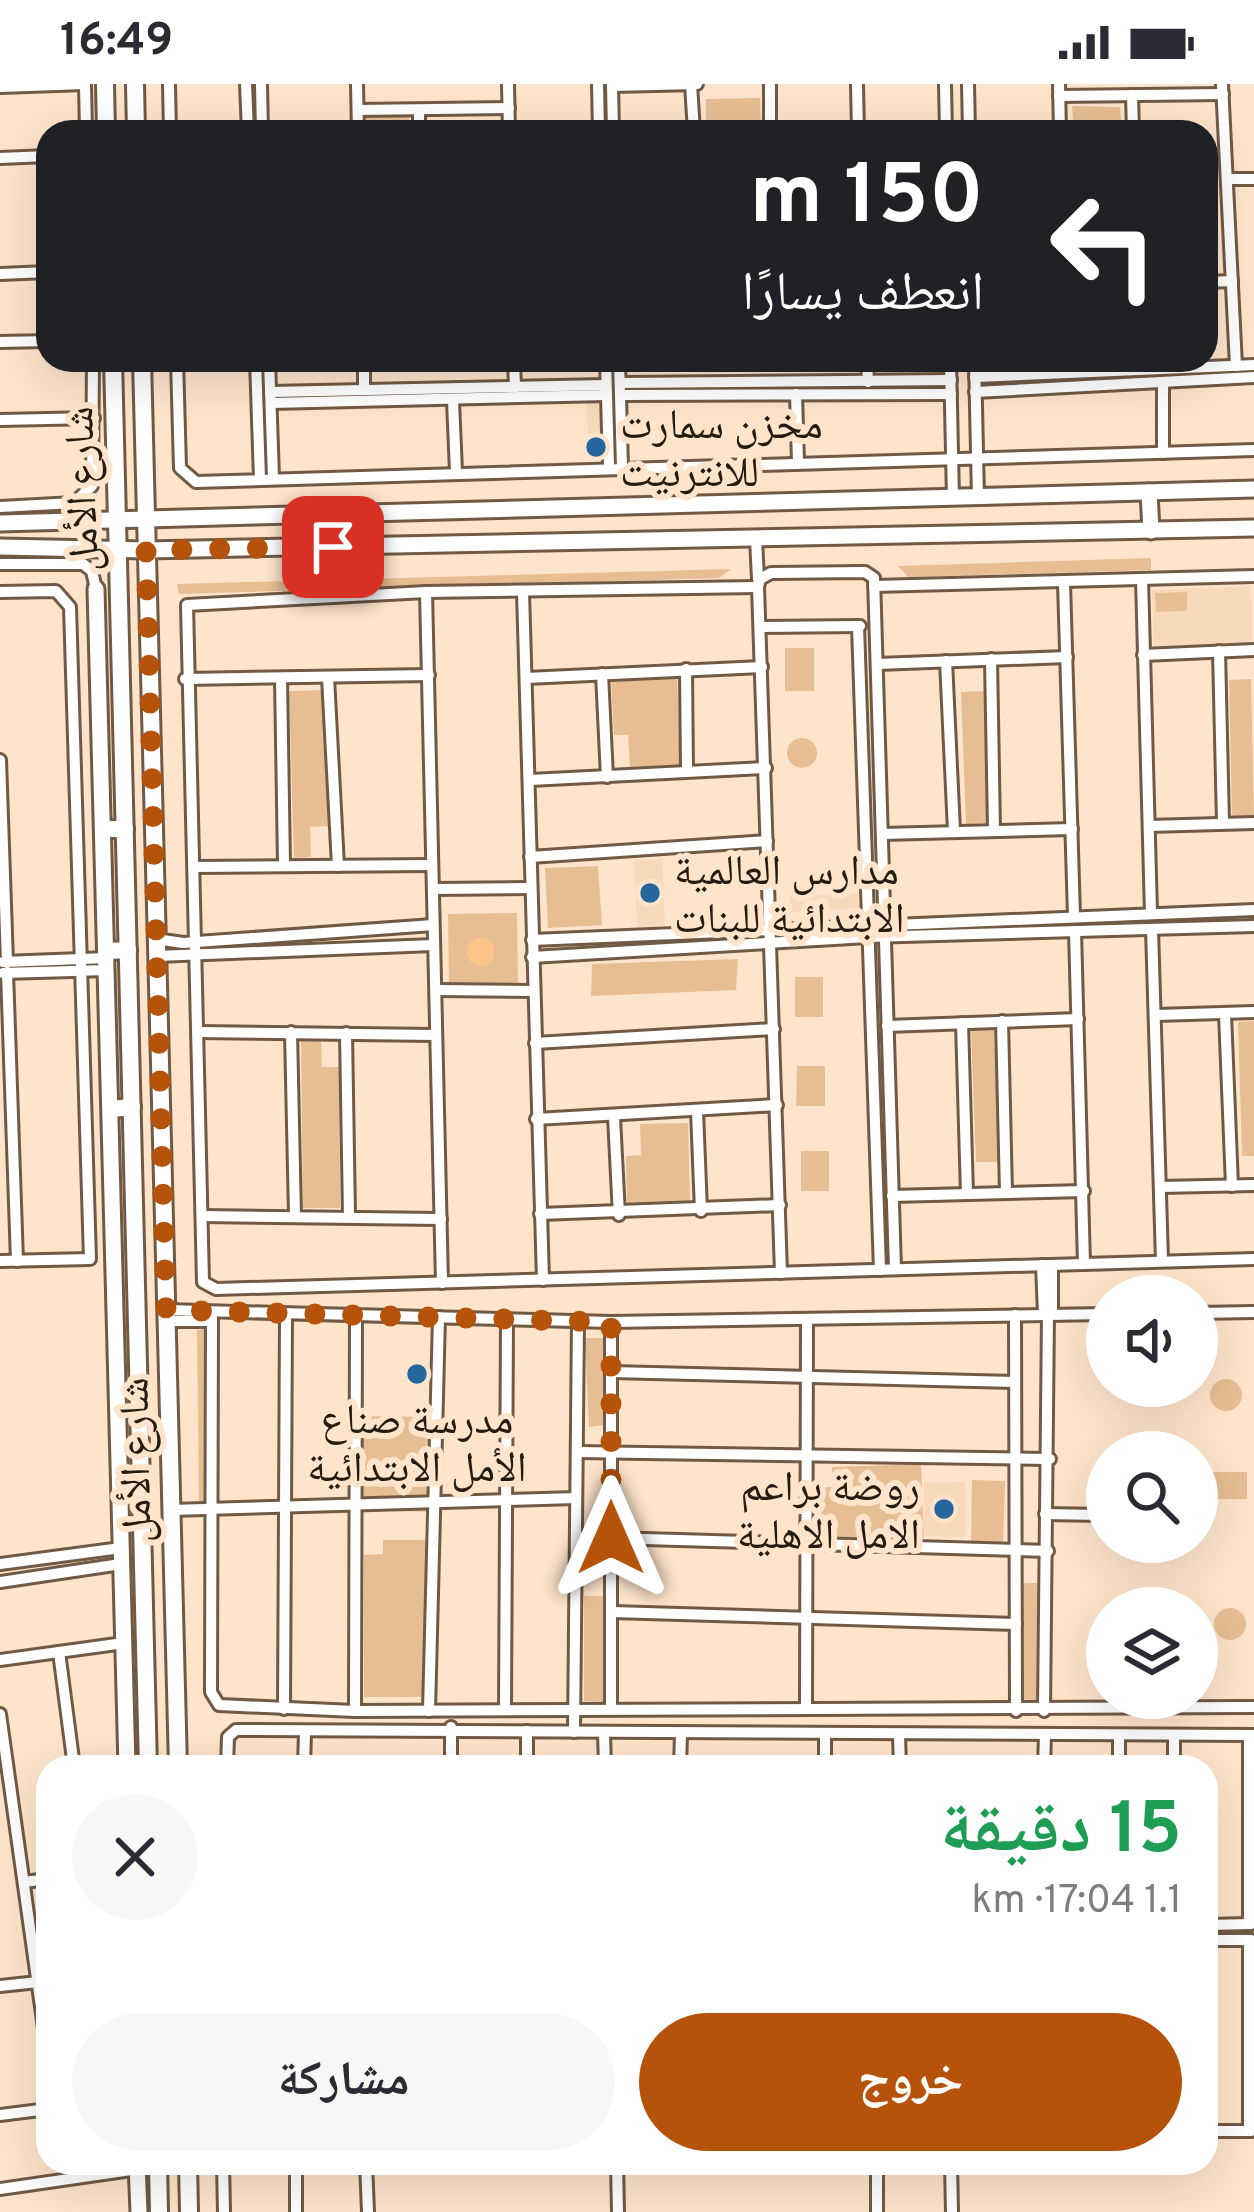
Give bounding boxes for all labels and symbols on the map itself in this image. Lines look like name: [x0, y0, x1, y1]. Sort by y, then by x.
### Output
place label: مخزن سمارت للانترنيت: [620, 401, 823, 502]
street label: شارع الأمل: [55, 405, 114, 572]
marker: مخزن سمارت للانترنيت: [583, 434, 609, 460]
pin: [282, 496, 384, 598]
place label: مدارس العالمية الابتدائية للبنات: [674, 847, 905, 948]
marker: مدارس العالمية الابتدائية للبنات: [637, 880, 663, 906]
marker: مدرسة صناع الأمل الابتدائية: [404, 1361, 430, 1387]
street label: شارع الأمل: [111, 1377, 166, 1543]
place label: مدرسة صناع الأمل الابتدائية: [307, 1396, 527, 1497]
place label: روضة براعم الامل الاهلية: [737, 1463, 920, 1564]
position arrow: [548, 1475, 674, 1601]
marker: روضة براعم الامل الاهلية: [931, 1496, 957, 1522]

